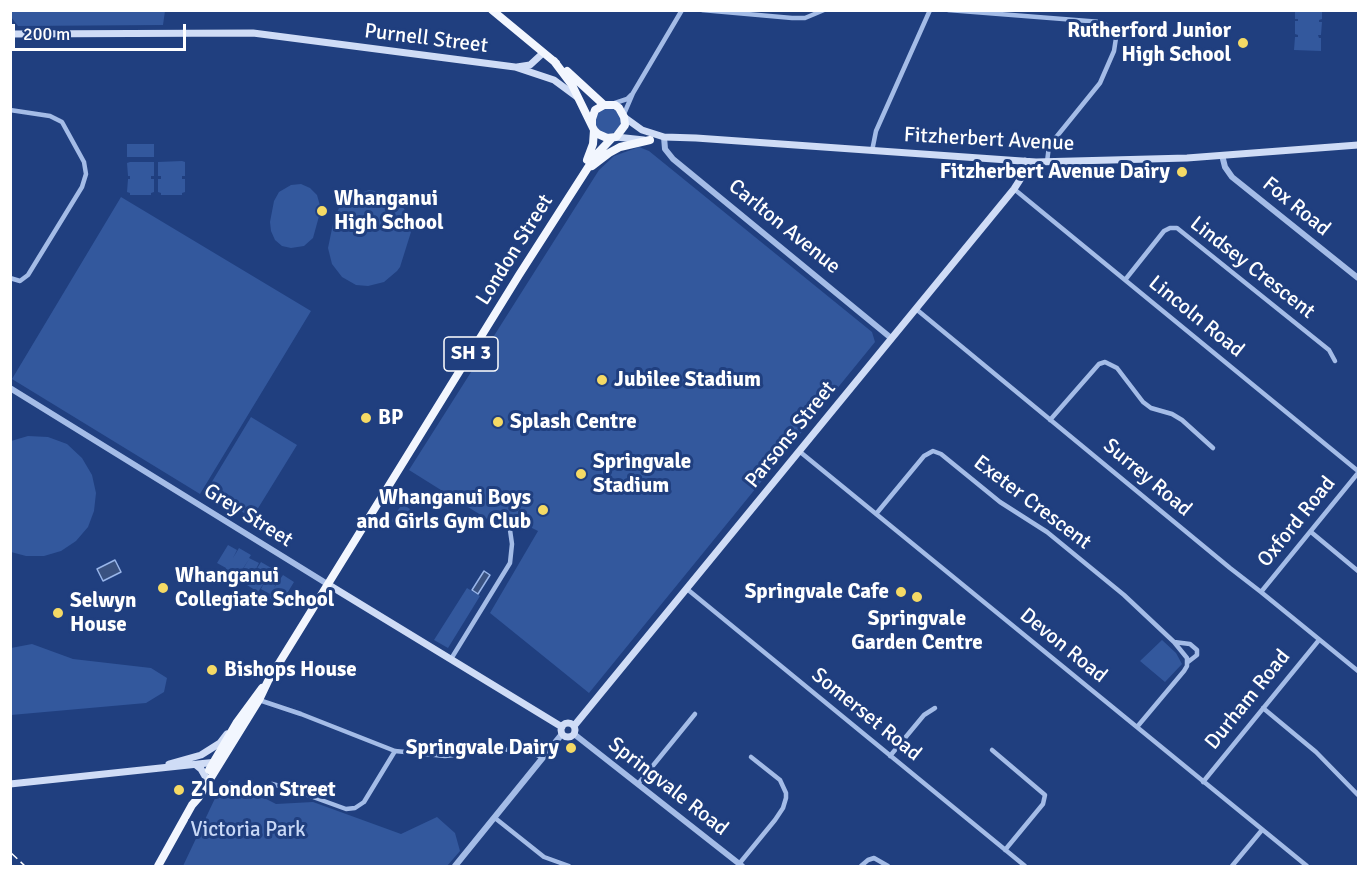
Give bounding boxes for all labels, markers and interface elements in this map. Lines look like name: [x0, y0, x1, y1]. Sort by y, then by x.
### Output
scale bar: [15, 12, 189, 50]
place label: Rutherford Junior High School: [1067, 18, 1231, 68]
street label: Purnell Street: [363, 19, 489, 59]
text: 200 m: [23, 23, 70, 45]
marker: Rutherford Junior High School: [1236, 36, 1250, 50]
street label: Fitzherbert Avenue: [903, 123, 1075, 157]
place label: Fitzherbert Avenue Dairy: [940, 159, 1170, 185]
marker: Fitzherbert Avenue Dairy: [1175, 165, 1189, 179]
street label: Fox Road: [1257, 172, 1335, 242]
street label: Carlton Avenue: [723, 174, 845, 280]
place label: Whanganui High School: [334, 186, 444, 236]
street label: London Street: [471, 190, 559, 310]
marker: Whanganui High School: [315, 204, 329, 218]
street label: Lindsey Crescent: [1185, 211, 1319, 325]
street label: Lincoln Road: [1143, 271, 1249, 363]
road number: SH 3: [444, 337, 498, 371]
place label: Jubilee Stadium: [614, 367, 761, 393]
marker: Jubilee Stadium: [595, 373, 609, 387]
street label: Parsons Street: [740, 377, 842, 493]
place label: BP: [378, 405, 403, 431]
place label: Splash Centre: [510, 409, 637, 435]
marker: BP: [359, 411, 373, 425]
marker: Splash Centre: [491, 415, 505, 429]
street label: Surrey Road: [1098, 434, 1196, 522]
place label: Springvale Stadium: [593, 449, 691, 499]
street label: Exeter Crescent: [968, 451, 1096, 555]
marker: Springvale Stadium: [574, 467, 588, 481]
street label: Oxford Road: [1253, 472, 1341, 572]
street label: Grey Street: [199, 479, 297, 553]
place label: Whanganui Boys and Girls Gym Club: [357, 485, 531, 535]
marker: Whanganui Boys and Girls Gym Club: [536, 503, 550, 517]
place label: Whanganui Collegiate School: [175, 563, 334, 613]
place label: Springvale Cafe: [745, 579, 889, 605]
marker: Whanganui Collegiate School: [156, 581, 170, 595]
marker: Springvale Cafe: [894, 585, 908, 599]
place label: Selwyn House: [70, 588, 136, 638]
marker: Springvale Garden Centre: [910, 590, 924, 604]
street label: Devon Road: [1014, 603, 1112, 689]
marker: Selwyn House: [51, 606, 65, 620]
place label: Springvale Garden Centre: [851, 606, 983, 656]
street label: Durham Road: [1200, 645, 1296, 755]
place label: Bishops House: [224, 657, 357, 683]
marker: Bishops House: [205, 663, 219, 677]
street label: Somerset Road: [806, 663, 926, 767]
street label: Springvale Road: [603, 732, 733, 842]
place label: Springvale Dairy: [406, 735, 559, 761]
marker: Springvale Dairy: [564, 741, 578, 755]
place label: Z London Street: [191, 777, 336, 803]
marker: Z London Street: [172, 783, 186, 797]
park label: Victoria Park: [190, 817, 306, 843]

